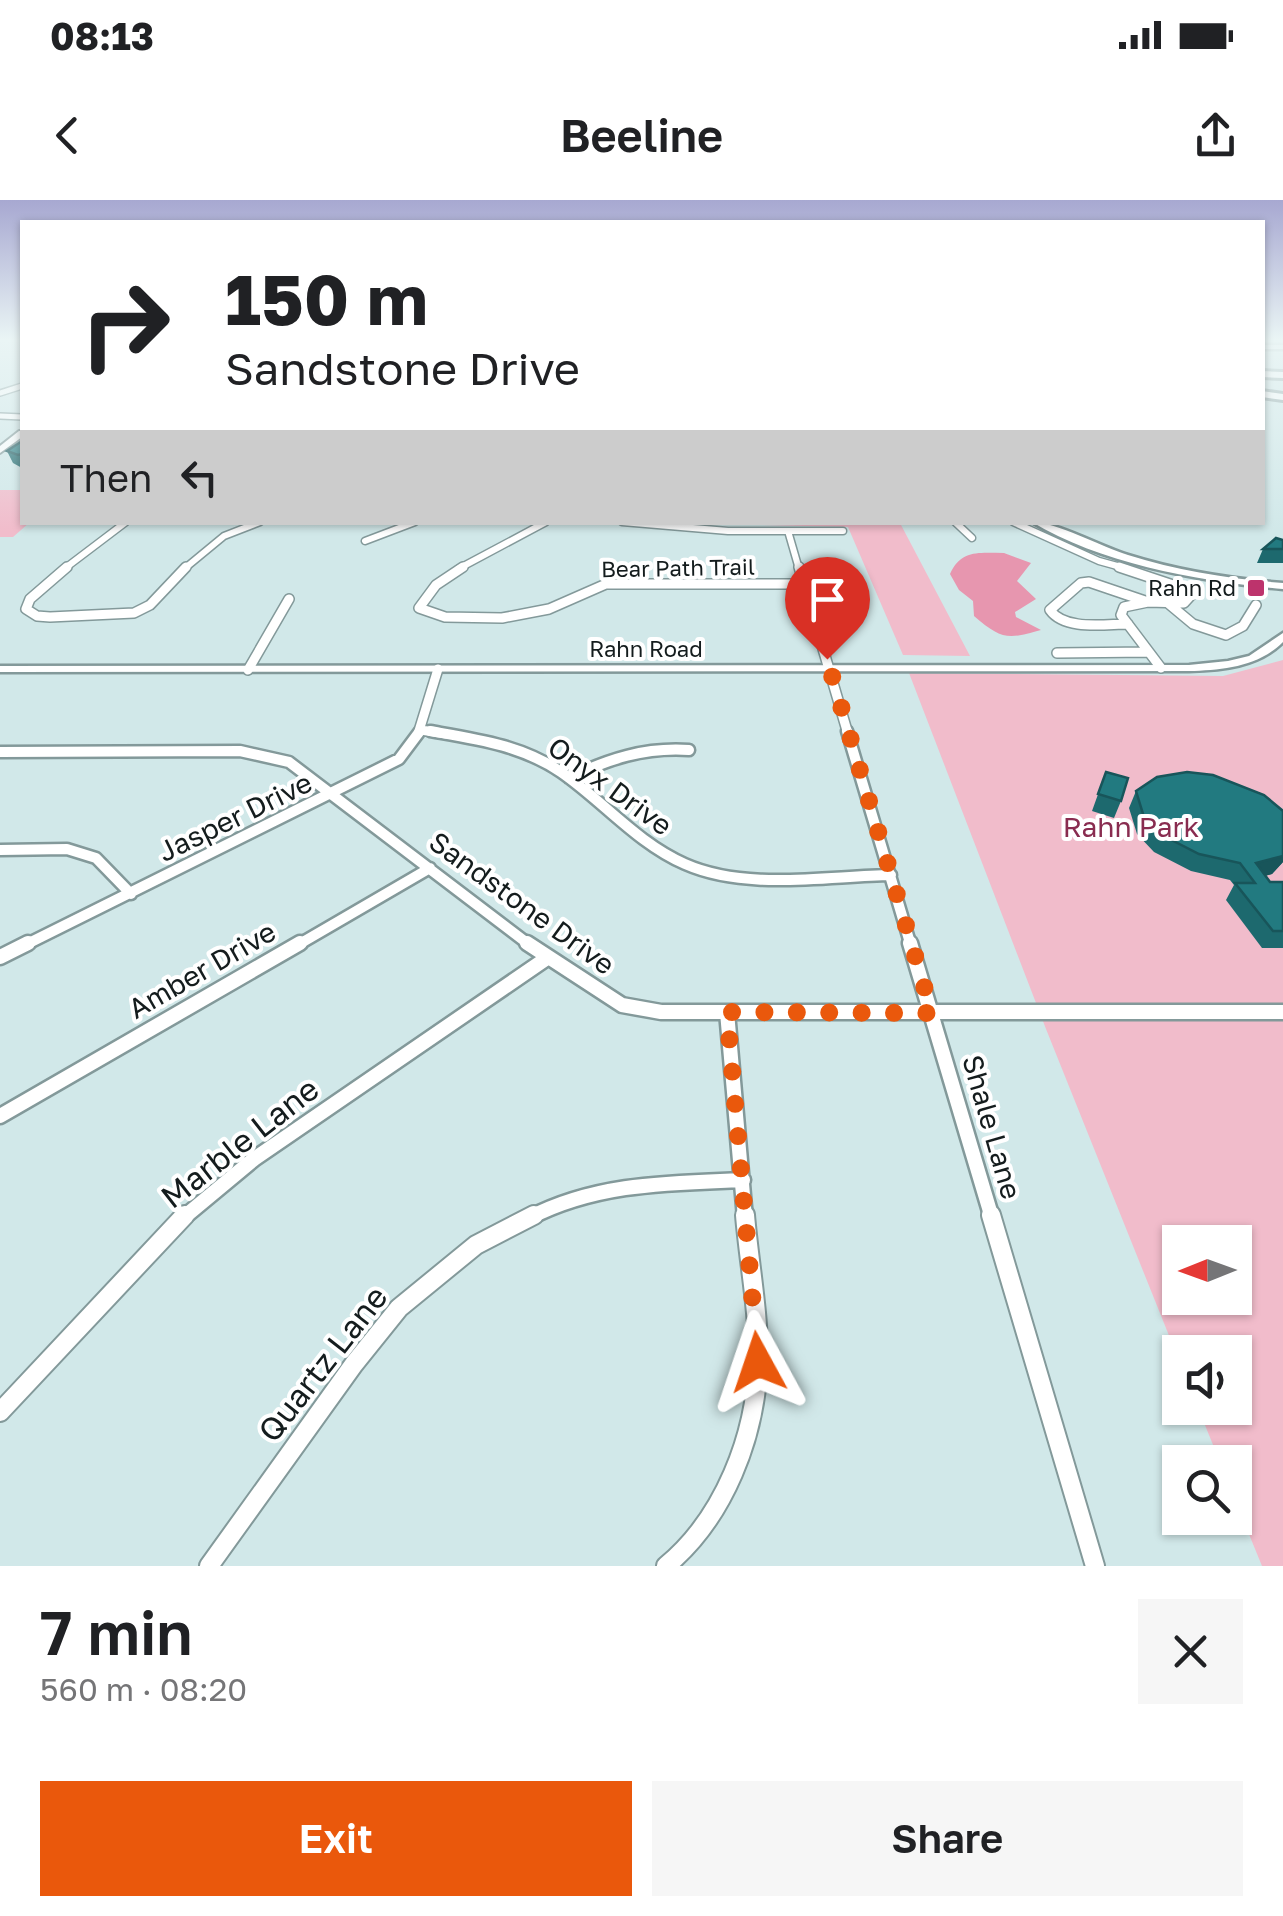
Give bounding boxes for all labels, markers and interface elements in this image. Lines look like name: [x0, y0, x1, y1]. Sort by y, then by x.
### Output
text: 08:13: [50, 13, 154, 58]
icon: back: [40, 108, 95, 163]
text: Beeline: [560, 108, 723, 162]
icon: share: [1188, 108, 1243, 163]
text: 150 m: [225, 256, 428, 340]
icon: right: [60, 260, 190, 390]
text: Sandstone Drive: [225, 341, 580, 395]
icon: left: [172, 450, 227, 505]
text: Then: [60, 455, 152, 500]
street label: Bear Path Trail: [601, 553, 755, 582]
pin: [785, 557, 870, 660]
icon: arrive: [800, 572, 855, 627]
place label: Rahn Rd: [1148, 574, 1236, 601]
marker: Rahn Rd: [1245, 577, 1267, 599]
street label: Rahn Road: [589, 635, 703, 662]
street label: Onyx Drive: [542, 730, 679, 842]
street label: Jasper Drive: [153, 765, 317, 868]
park label: Rahn Park: [1063, 810, 1200, 843]
street label: Sandstone Drive: [423, 824, 621, 981]
street label: Amber Drive: [122, 914, 281, 1025]
street label: Shale Lane: [956, 1051, 1029, 1203]
street label: Marble Lane: [153, 1069, 326, 1215]
north arrow: [1162, 1225, 1252, 1315]
map controls: [1162, 1225, 1252, 1535]
street label: Quartz Lane: [250, 1278, 395, 1449]
position arrow: [706, 1310, 810, 1414]
button: sound: [1162, 1335, 1252, 1425]
button: search: [1162, 1445, 1252, 1535]
text: 7 min: [40, 1596, 192, 1668]
button: close: [1138, 1599, 1243, 1704]
text: 560 m · 08:20: [40, 1670, 247, 1708]
button: Exit: [40, 1781, 632, 1896]
button: Share: [652, 1781, 1243, 1896]

